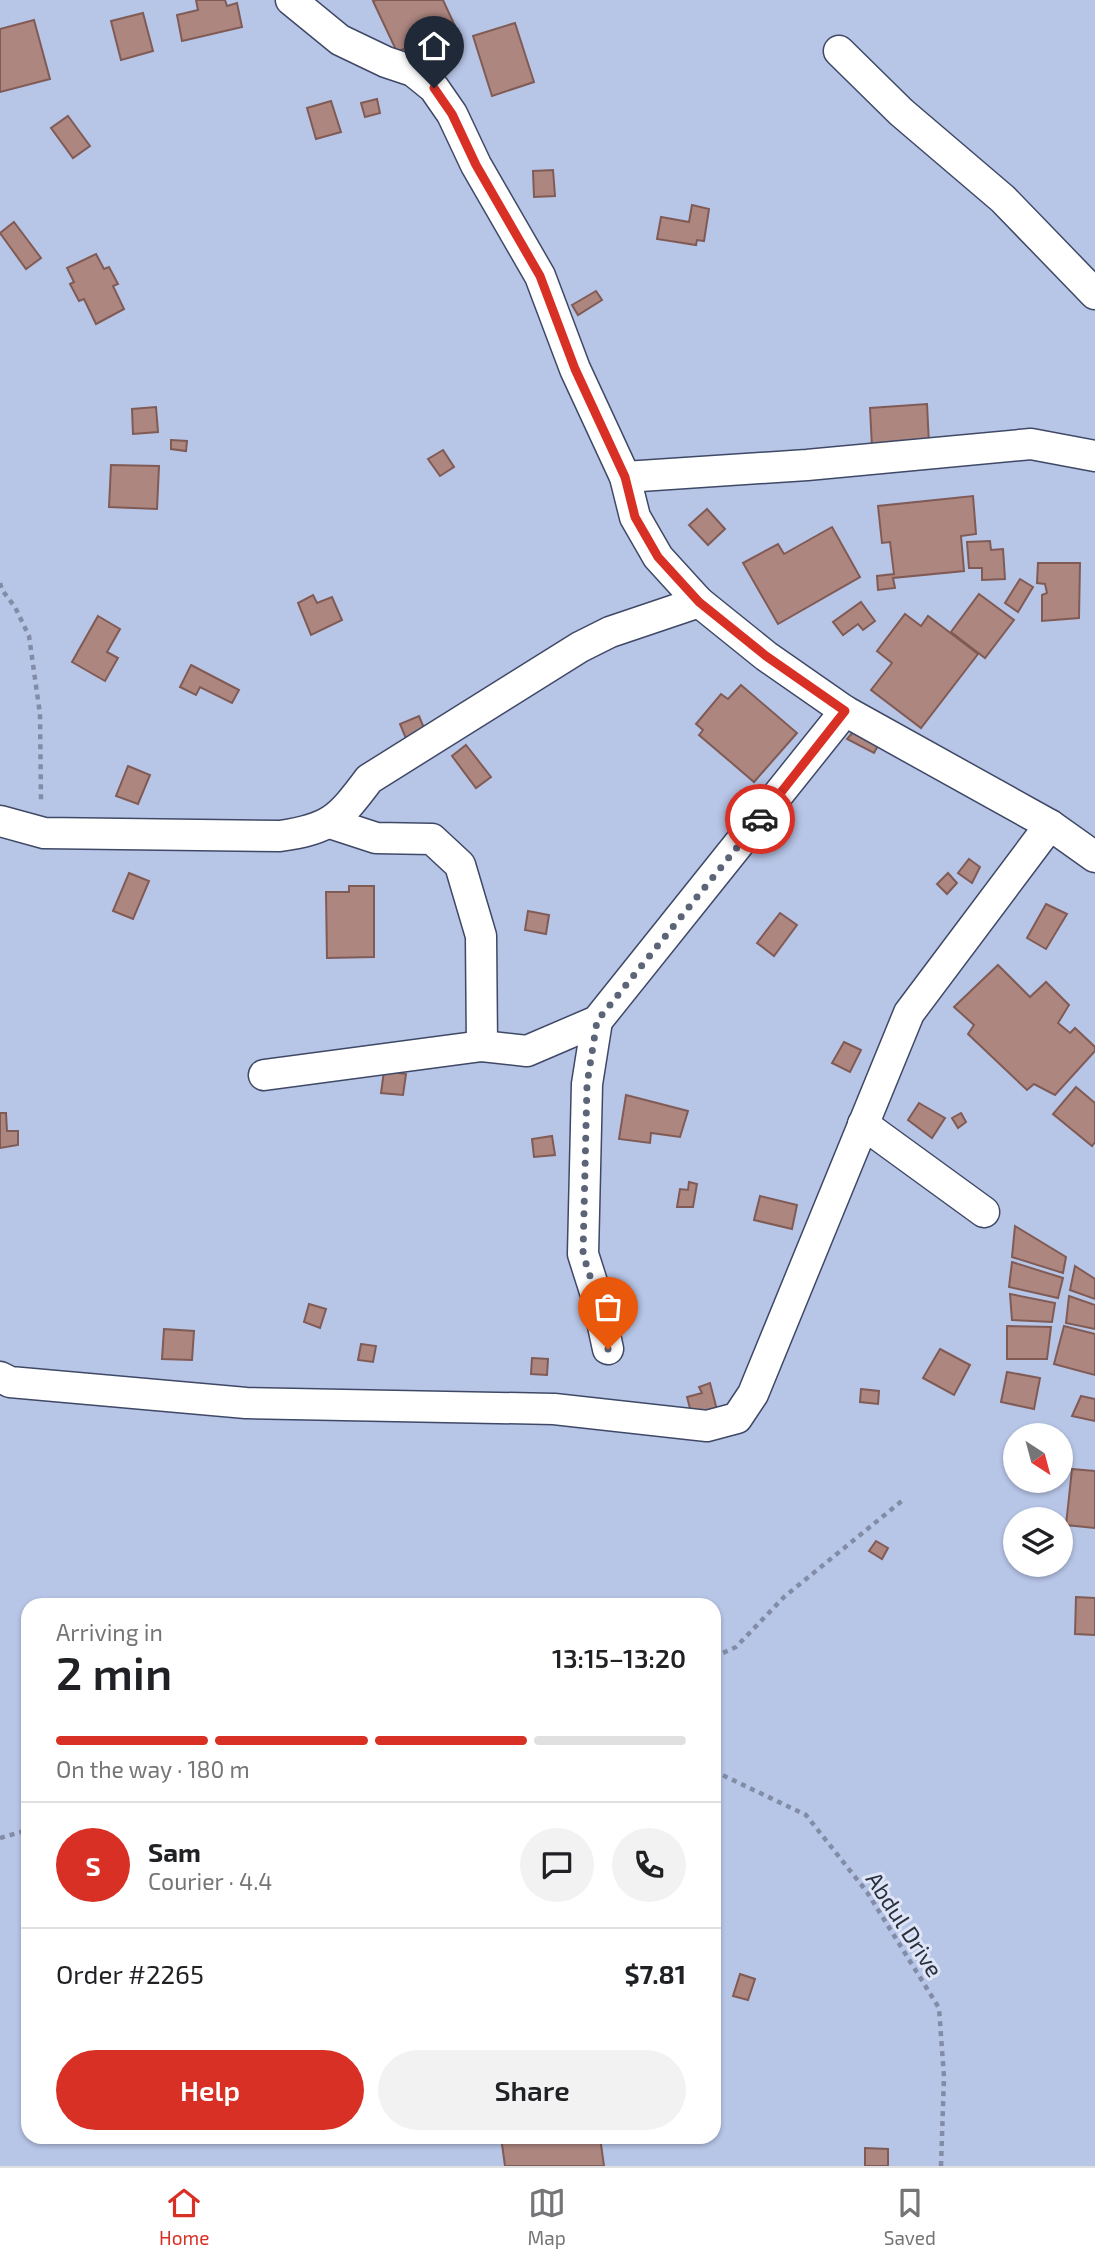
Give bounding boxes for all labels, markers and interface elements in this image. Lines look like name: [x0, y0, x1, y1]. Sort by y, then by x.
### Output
pin: [404, 16, 464, 88]
icon: home: [415, 27, 453, 65]
courier: [725, 784, 795, 854]
icon: car: [741, 800, 779, 838]
pin: [578, 1277, 638, 1349]
icon: bag: [589, 1288, 627, 1326]
north arrow: [1003, 1423, 1073, 1493]
map controls: [1003, 1423, 1073, 1577]
button: layers: [1003, 1507, 1073, 1577]
text: Arriving in: [56, 1618, 163, 1646]
text: 13:15–13:20: [552, 1642, 686, 1673]
text: 2 min: [56, 1644, 172, 1699]
text: On the way · 180 m: [56, 1755, 250, 1783]
button: chat: [520, 1828, 594, 1902]
button: phone: [612, 1828, 686, 1902]
text: Sam: [148, 1836, 201, 1867]
text: S: [85, 1850, 101, 1881]
street label: Abdul Drive: [861, 1866, 949, 1982]
text: Courier · 4.4: [148, 1867, 272, 1895]
text: Order #2265: [56, 1958, 204, 1989]
text: $7.81: [624, 1958, 686, 1989]
button: Help: [56, 2050, 364, 2130]
button: Share: [378, 2050, 686, 2130]
tab: Home: [159, 2184, 209, 2249]
tab: Map: [528, 2184, 566, 2249]
tab: Saved: [884, 2184, 936, 2249]

